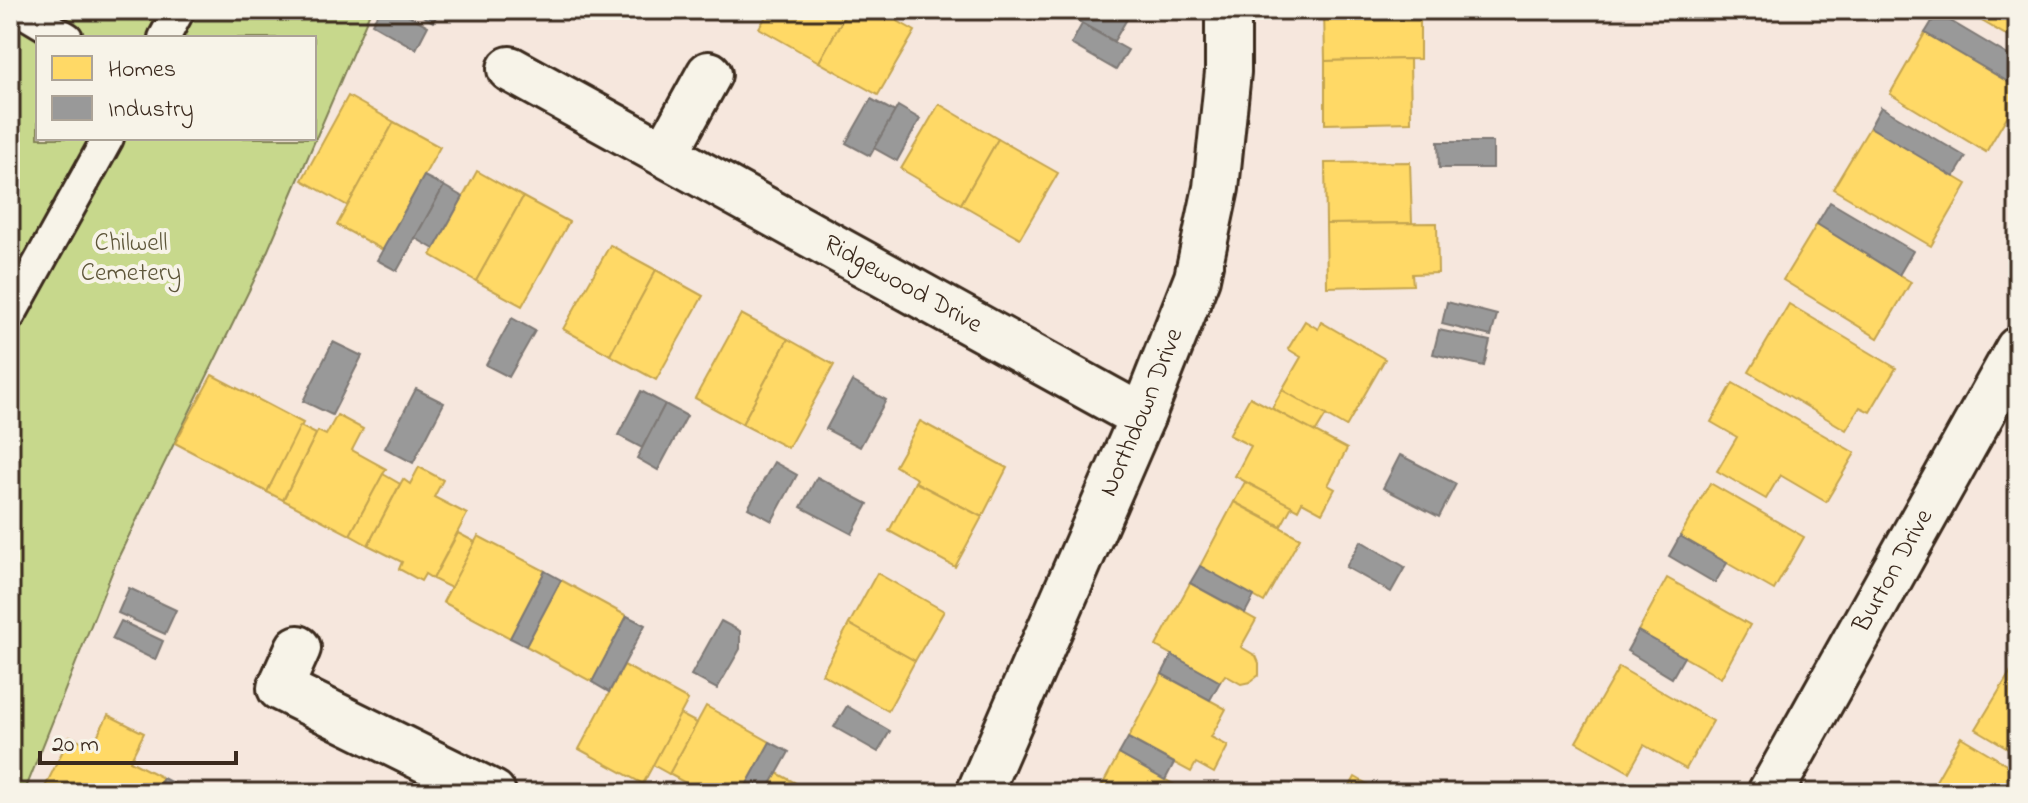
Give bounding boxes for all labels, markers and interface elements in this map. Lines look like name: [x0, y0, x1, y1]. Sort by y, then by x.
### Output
legend: [36, 36, 316, 140]
text: Homes: [108, 53, 176, 88]
text: Industry: [108, 93, 194, 129]
park label: Chilwell Cemetery: [81, 225, 181, 293]
street label: Ridgewood Drive: [816, 226, 989, 344]
street label: Northdown Drive: [1091, 323, 1194, 503]
street label: Burton Drive: [1844, 502, 1944, 641]
scale bar: [40, 715, 236, 765]
text: 20 m: [52, 728, 99, 763]

